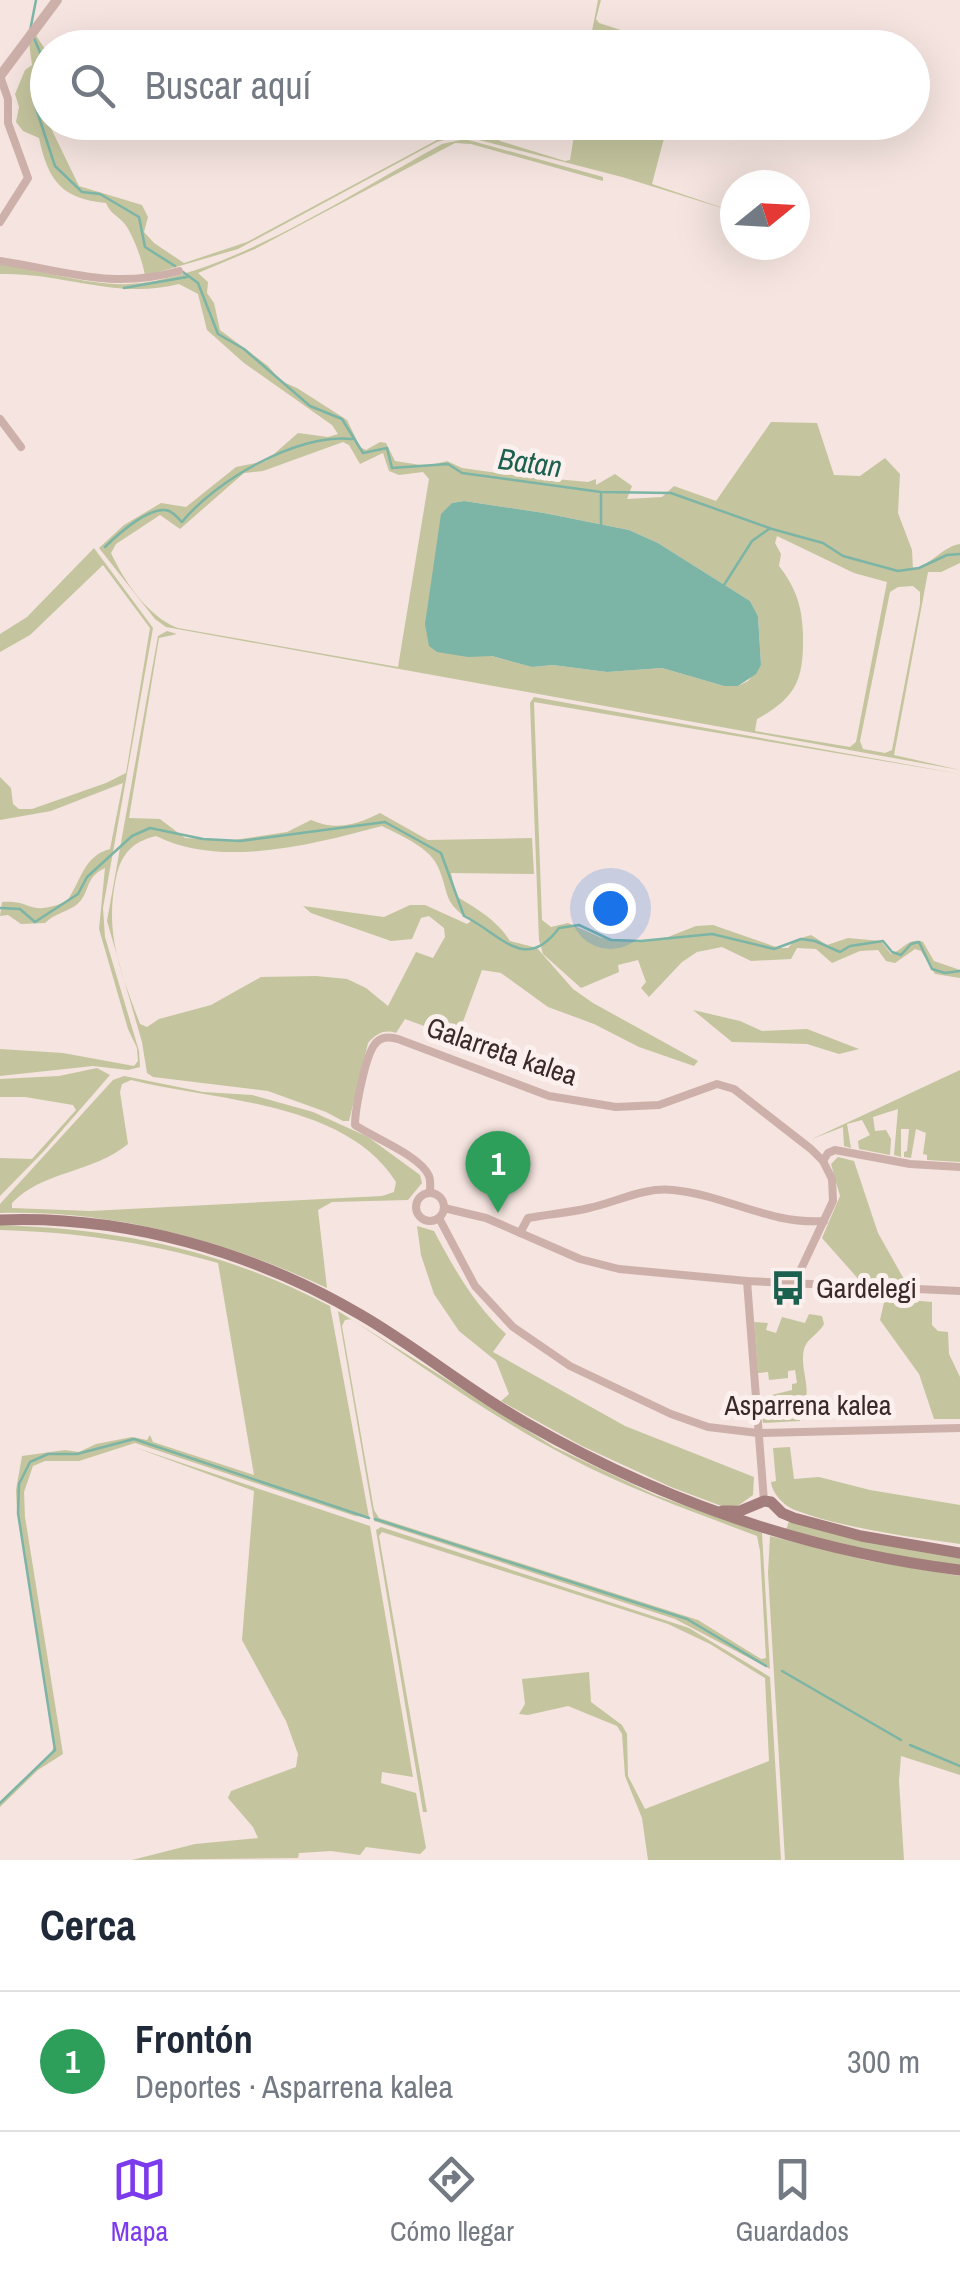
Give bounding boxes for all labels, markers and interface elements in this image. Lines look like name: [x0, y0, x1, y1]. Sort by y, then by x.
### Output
search box: [30, 30, 930, 140]
icon: search: [65, 58, 120, 113]
text: Buscar aquí: [145, 60, 311, 111]
north arrow: [720, 170, 810, 260]
water label: Batan: [495, 438, 565, 486]
your location: [585, 883, 636, 934]
street label: Galarreta kalea: [422, 1007, 583, 1095]
pin: 1: [466, 1130, 530, 1213]
bus stop icon: Gardelegi: [769, 1269, 807, 1307]
place label: Gardelegi: [816, 1269, 917, 1307]
street label: Asparrena kalea: [723, 1386, 892, 1424]
text: Cerca: [40, 1897, 136, 1953]
text: Frontón: [135, 2014, 253, 2065]
text: 1: [65, 2040, 80, 2083]
text: 300 m: [847, 2040, 920, 2083]
text: Deportes · Asparrena kalea: [135, 2065, 453, 2108]
tab: Mapa: [111, 2152, 168, 2250]
tab: Cómo llegar: [390, 2152, 514, 2250]
tab: Guardados: [736, 2152, 849, 2250]

